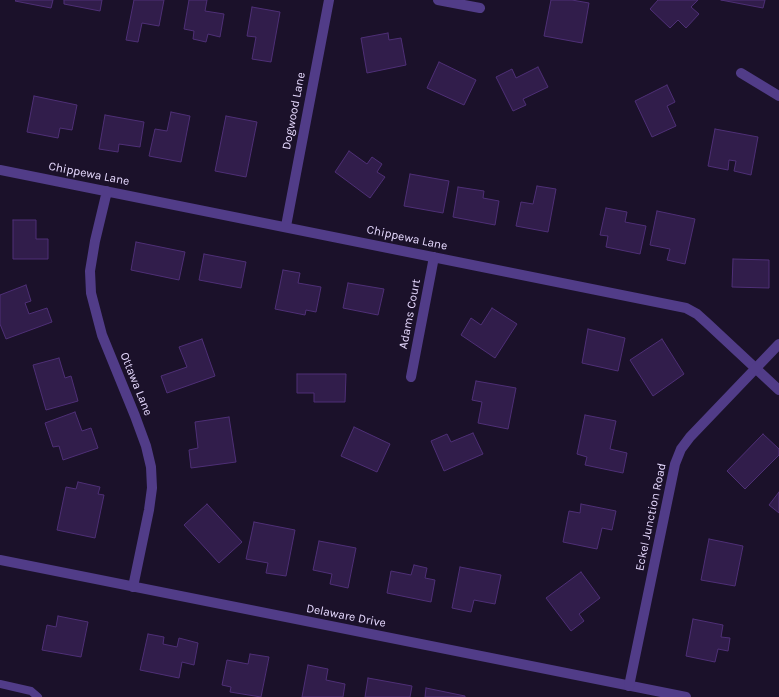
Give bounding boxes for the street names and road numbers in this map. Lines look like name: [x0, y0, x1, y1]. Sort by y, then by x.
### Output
street label: Dogwood Lane: [279, 71, 309, 151]
street label: Chippewa Lane: [47, 159, 131, 189]
street label: Chippewa Lane: [365, 222, 449, 254]
street label: Adams Court: [396, 278, 424, 350]
street label: Ottawa Lane: [117, 350, 155, 418]
street label: Eckel Junction Road: [633, 462, 669, 572]
street label: Delaware Drive: [305, 601, 387, 631]

